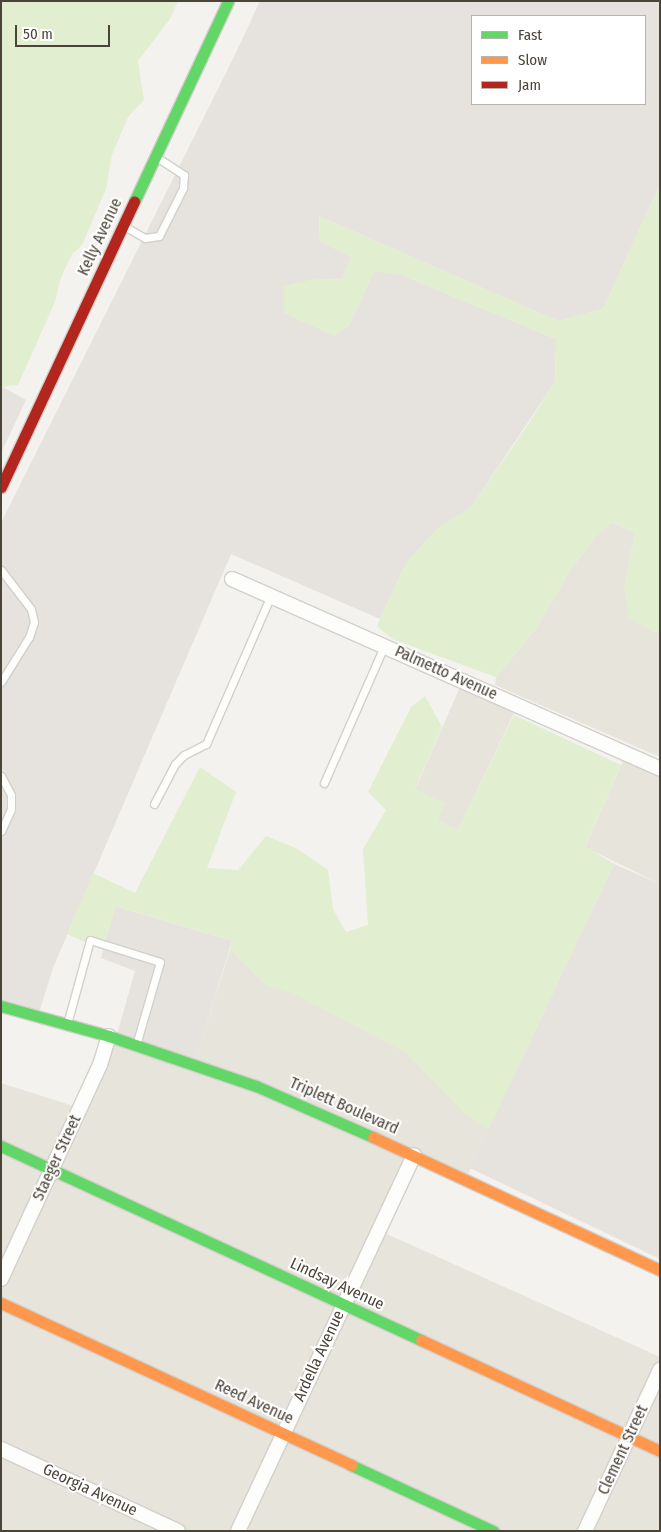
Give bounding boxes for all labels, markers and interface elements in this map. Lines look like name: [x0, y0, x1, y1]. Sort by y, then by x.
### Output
scale bar: [18, 15, 112, 47]
legend: [471, 15, 646, 105]
text: 50 m: [23, 25, 53, 43]
text: Fast: [518, 26, 542, 44]
text: Slow: [518, 51, 547, 69]
text: Jam: [518, 76, 541, 94]
street label: Kelly Avenue: [74, 195, 126, 279]
street label: Palmetto Avenue: [392, 642, 500, 704]
street label: Triplett Boulevard: [287, 1073, 401, 1139]
street label: Staeger Street: [29, 1112, 85, 1204]
street label: Lindsay Avenue: [287, 1254, 387, 1314]
street label: Ardella Avenue: [290, 1307, 348, 1405]
street label: Reed Avenue: [212, 1375, 296, 1429]
street label: Clement Street: [594, 1402, 652, 1498]
street label: Georgia Avenue: [40, 1460, 140, 1520]

